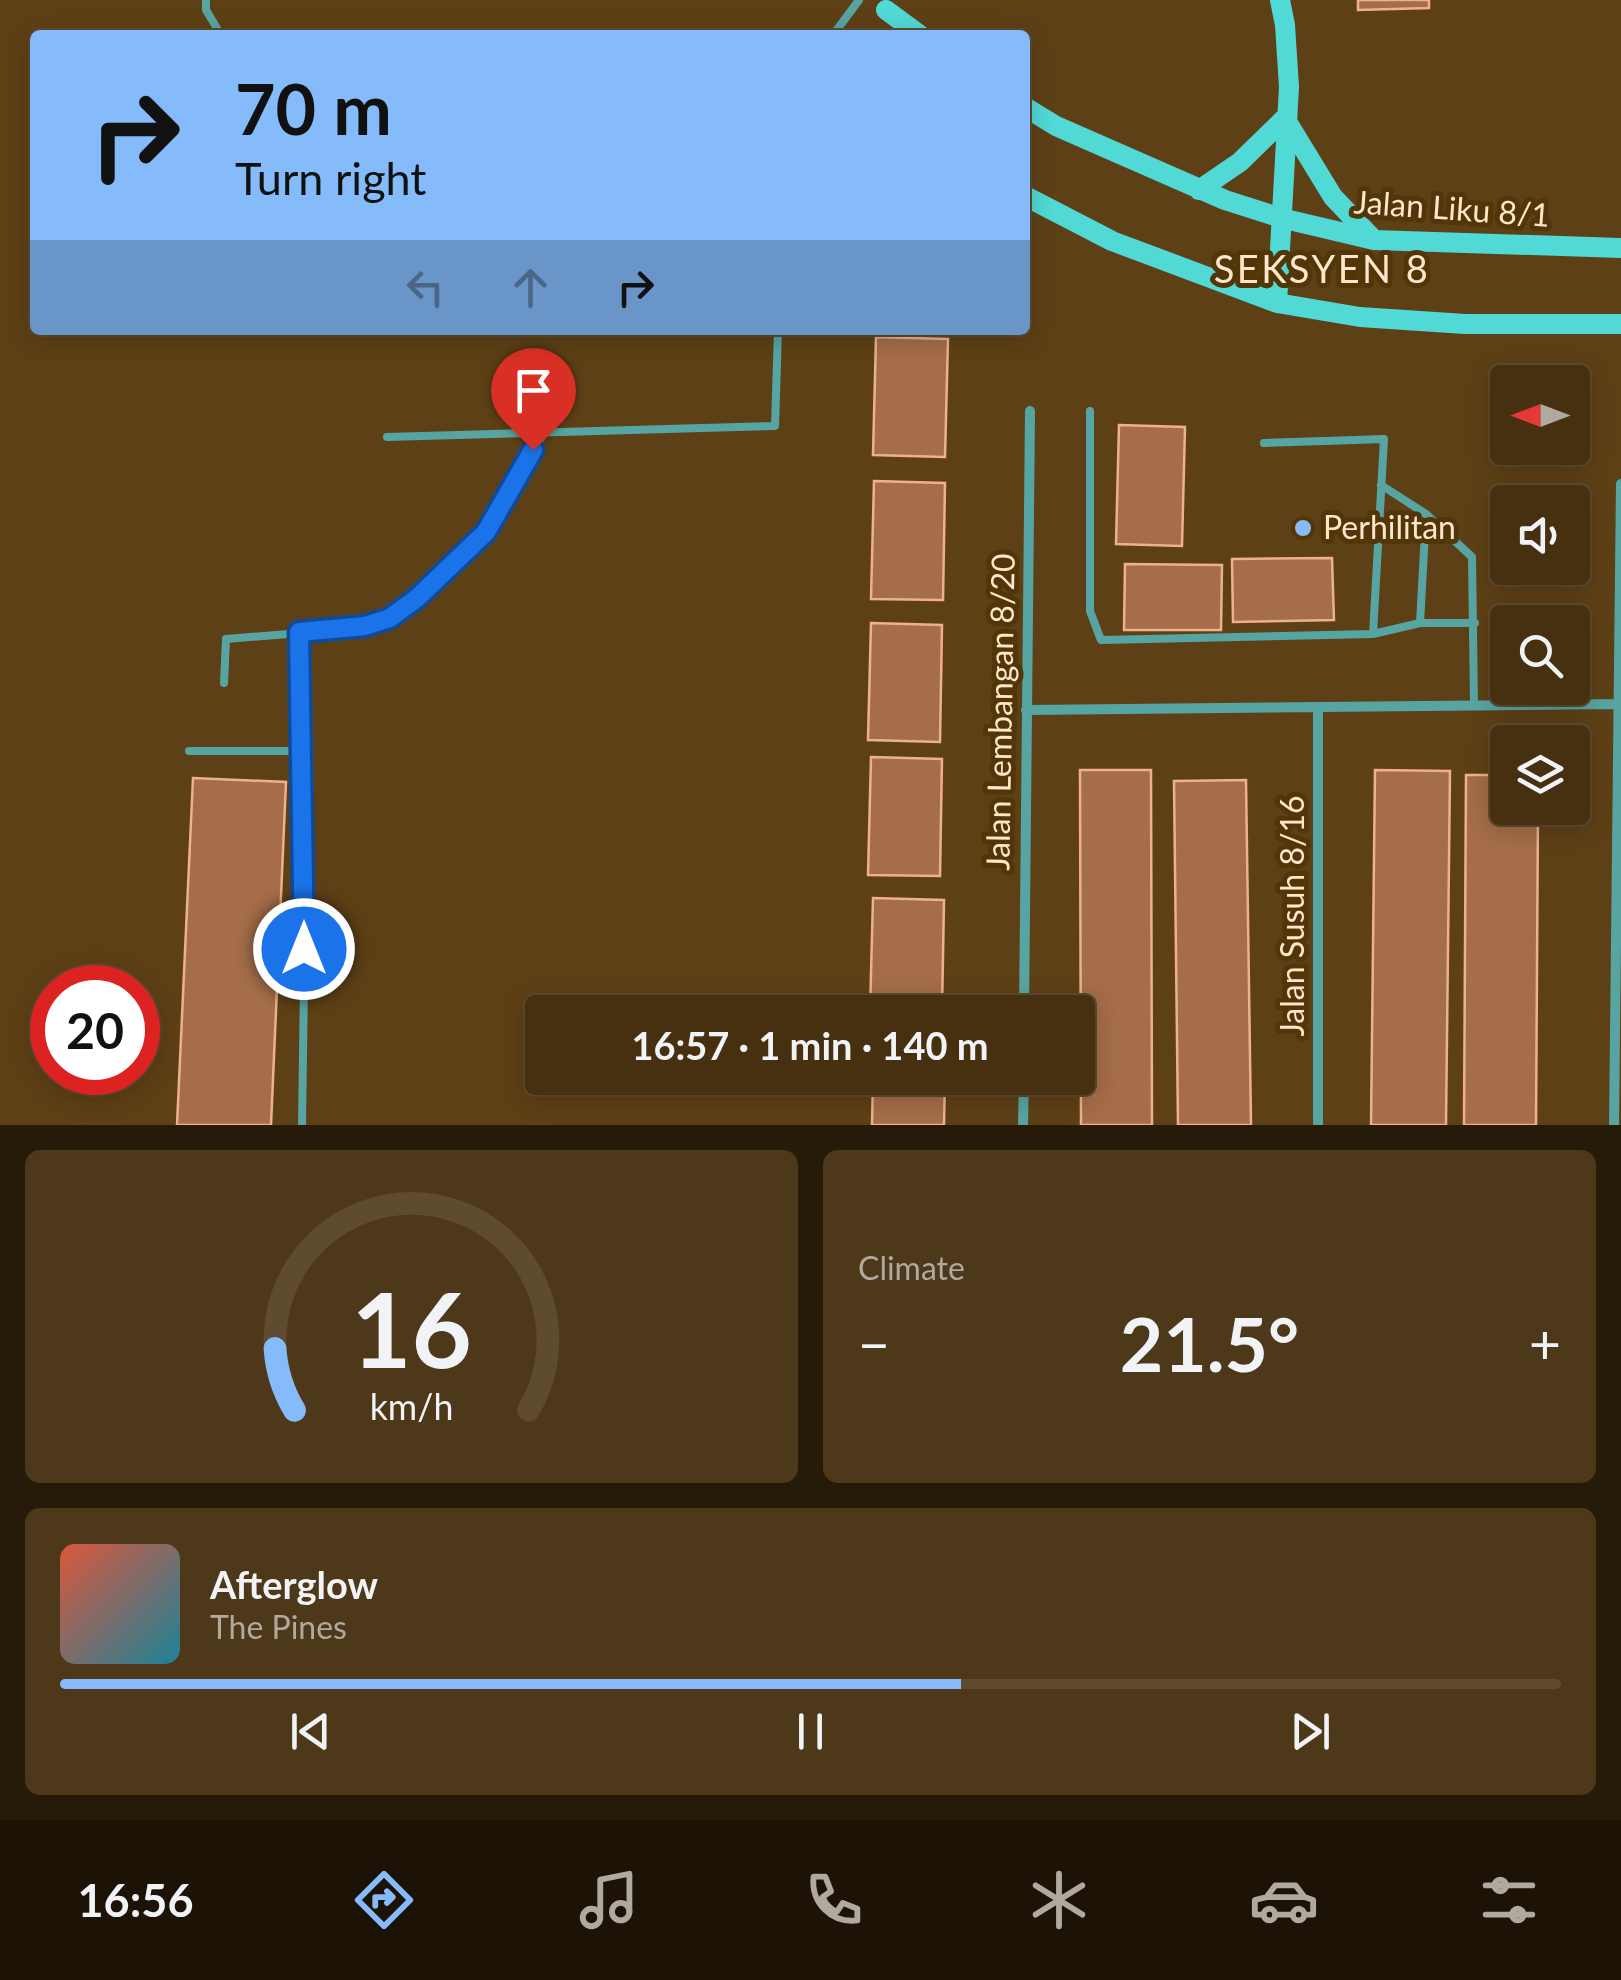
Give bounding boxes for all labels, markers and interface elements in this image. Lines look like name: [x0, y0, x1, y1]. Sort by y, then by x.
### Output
text: 70 m: [235, 66, 392, 150]
icon: right: [70, 70, 200, 200]
text: Turn right: [235, 151, 426, 205]
street label: Jalan Liku 8/1: [1353, 181, 1551, 234]
district label: SEKSYEN 8: [1214, 245, 1430, 291]
icon: left: [398, 260, 453, 315]
icon: ahead: [503, 260, 558, 315]
icon: right: [608, 260, 663, 315]
pin: [491, 348, 576, 451]
icon: arrive: [506, 363, 561, 418]
north arrow: [1490, 365, 1590, 465]
map controls: [1490, 365, 1590, 825]
button: sound: [1490, 485, 1590, 585]
place label: Perhilitan: [1323, 507, 1456, 546]
marker: Perhilitan: [1292, 517, 1314, 539]
street label: Jalan Lembangan 8/20: [977, 553, 1022, 871]
button: search: [1490, 605, 1590, 705]
button: layers: [1490, 725, 1590, 825]
street label: Jalan Susuh 8/16: [1272, 795, 1311, 1037]
position arrow: [252, 897, 356, 1001]
speed limit sign: 20: [30, 965, 160, 1095]
text: 16:57 · 1 min · 140 m: [631, 1022, 989, 1068]
text: Climate: [858, 1248, 965, 1287]
text: 16: [351, 1265, 472, 1390]
text: 21.5°: [1120, 1298, 1299, 1388]
text: −: [858, 1310, 890, 1376]
text: +: [1529, 1310, 1561, 1376]
text: km/h: [370, 1385, 453, 1428]
text: Afterglow: [210, 1561, 378, 1607]
text: The Pines: [210, 1607, 347, 1646]
icon: previous: [283, 1704, 338, 1759]
icon: pause: [783, 1704, 838, 1759]
icon: next: [1283, 1704, 1338, 1759]
icon: directions: [349, 1865, 419, 1935]
icon: music: [574, 1865, 644, 1935]
icon: phone: [799, 1865, 869, 1935]
icon: climate: [1024, 1865, 1094, 1935]
icon: car: [1249, 1865, 1319, 1935]
icon: filters: [1474, 1865, 1544, 1935]
text: 16:56: [78, 1873, 194, 1927]

